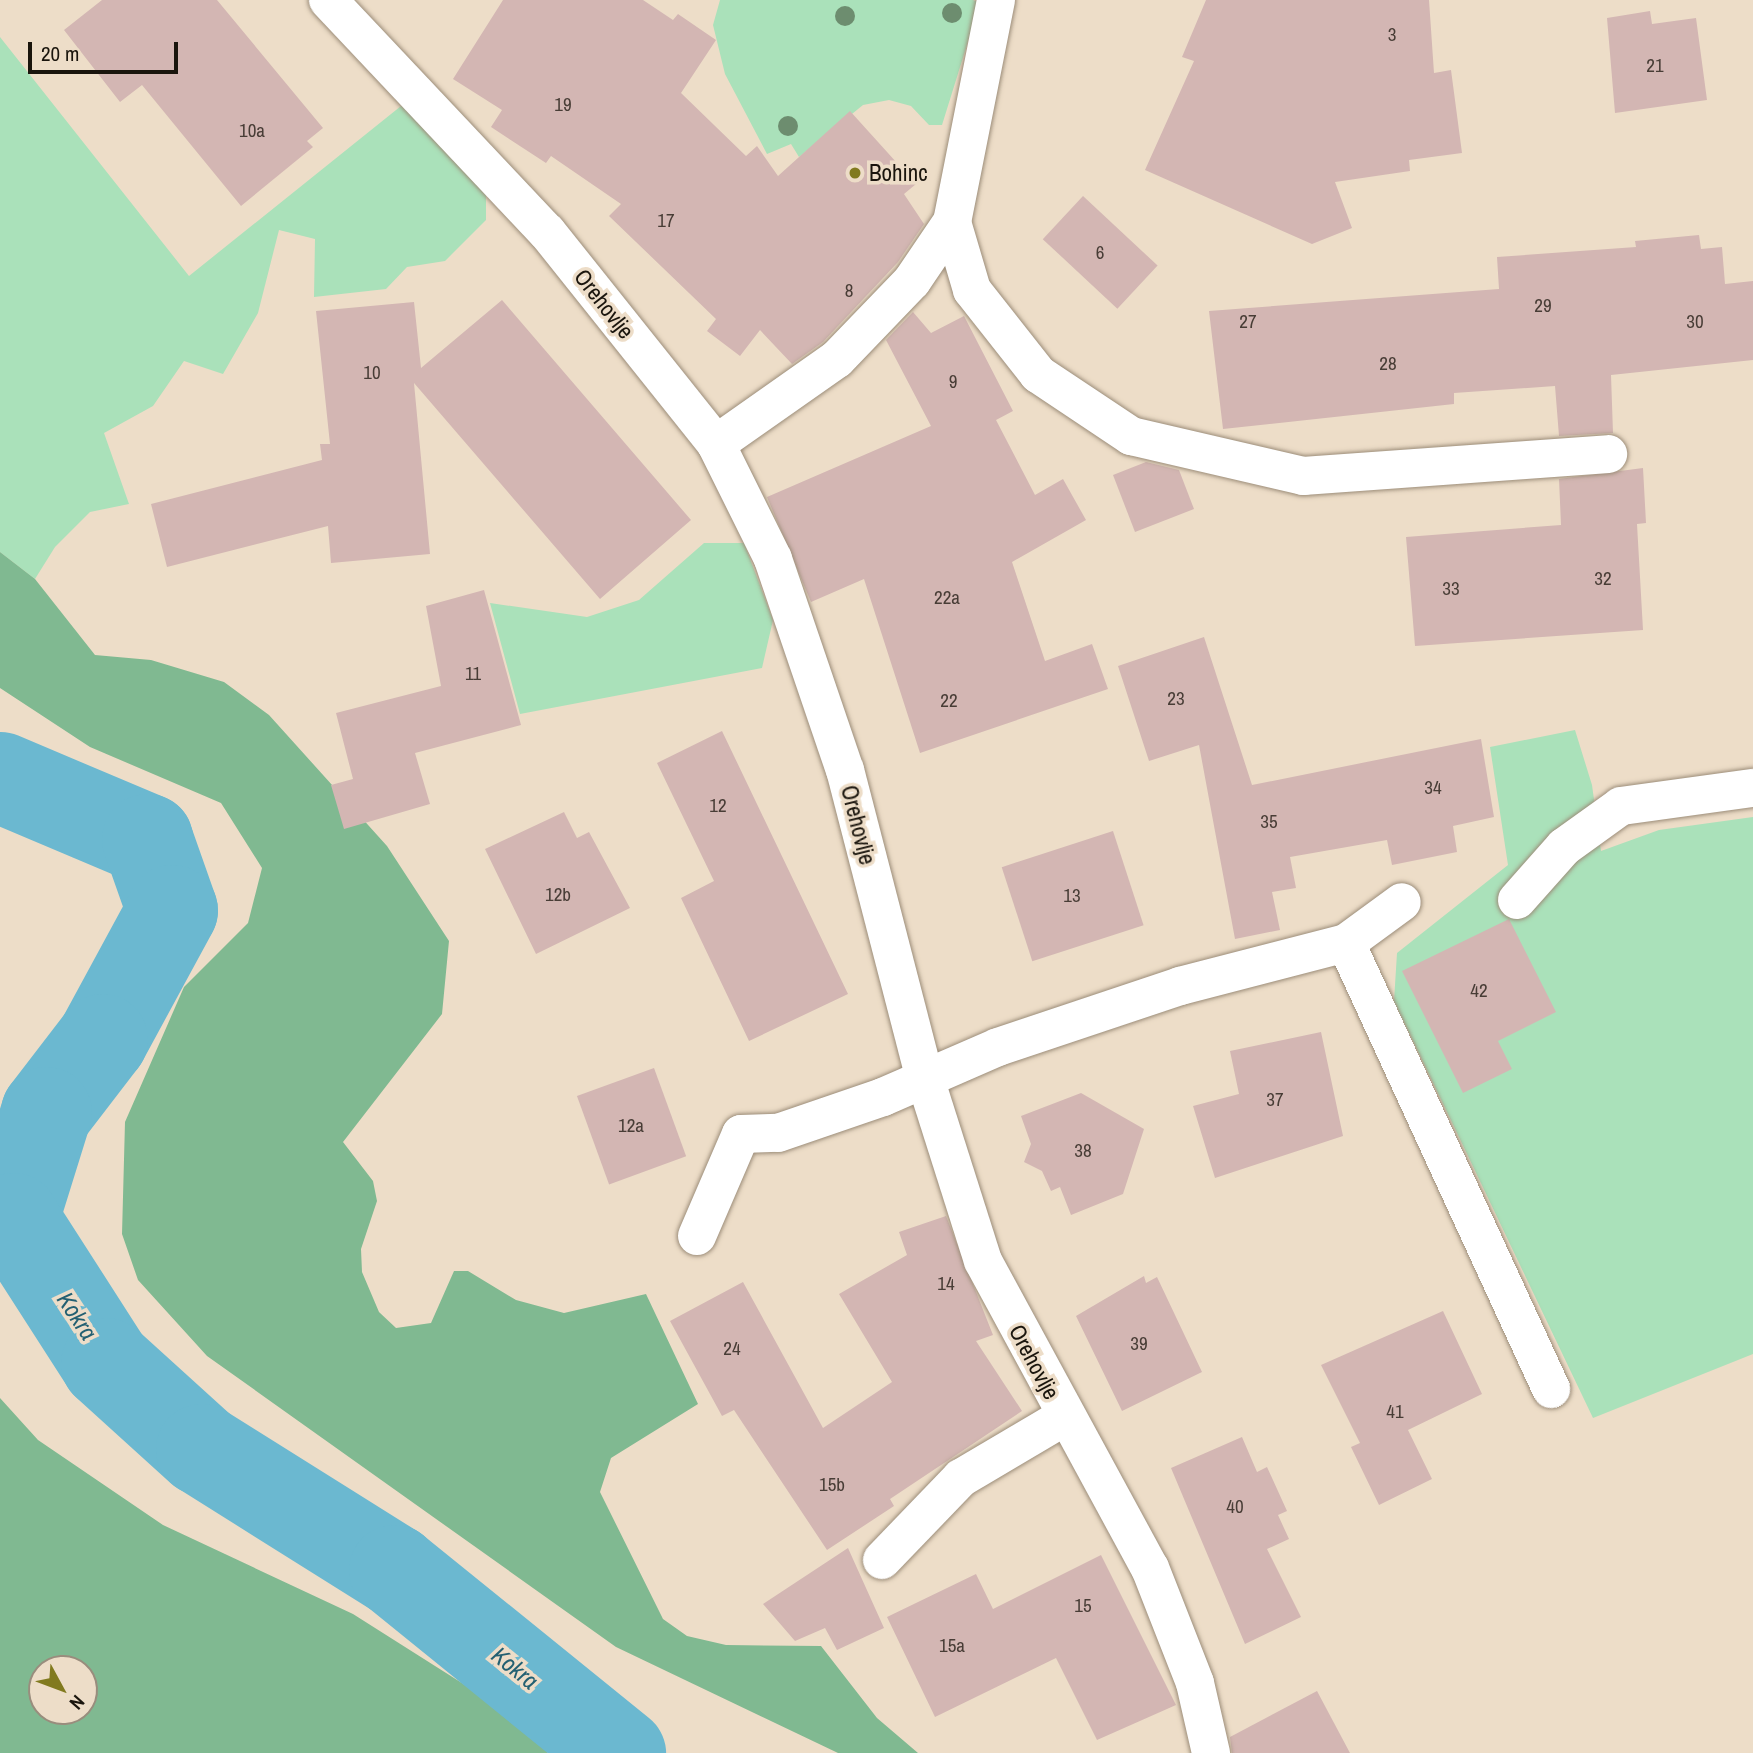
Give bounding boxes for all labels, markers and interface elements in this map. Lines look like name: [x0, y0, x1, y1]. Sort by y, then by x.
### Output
house number: 3: [1388, 24, 1396, 46]
scale bar: [32, 28, 182, 72]
text: 20 m: [41, 39, 79, 68]
house number: 21: [1646, 55, 1664, 77]
house number: 19: [554, 94, 572, 116]
house number: 10a: [239, 120, 265, 142]
place label: Bohinc: [869, 159, 928, 187]
marker: Bohinc: [847, 165, 863, 181]
house number: 17: [657, 210, 675, 232]
house number: 6: [1096, 242, 1104, 264]
street label: Orehovlje: [568, 264, 640, 344]
house number: 8: [845, 280, 853, 302]
house number: 29: [1534, 295, 1552, 317]
house number: 27: [1239, 311, 1257, 333]
house number: 30: [1686, 311, 1704, 333]
house number: 28: [1379, 353, 1397, 375]
house number: 10: [363, 362, 381, 384]
house number: 9: [949, 371, 957, 393]
house number: 32: [1594, 568, 1612, 590]
house number: 33: [1442, 578, 1460, 600]
house number: 22a: [934, 587, 960, 609]
house number: 11: [465, 663, 481, 685]
house number: 23: [1167, 688, 1185, 710]
house number: 22: [940, 690, 958, 712]
house number: 34: [1424, 777, 1442, 799]
street label: Orehovlje: [835, 783, 881, 867]
house number: 12: [709, 795, 727, 817]
house number: 35: [1260, 811, 1278, 833]
house number: 12b: [545, 884, 571, 906]
house number: 13: [1063, 885, 1081, 907]
house number: 42: [1470, 980, 1488, 1002]
house number: 37: [1266, 1089, 1284, 1111]
house number: 12a: [618, 1115, 644, 1137]
house number: 38: [1074, 1140, 1092, 1162]
house number: 14: [937, 1273, 955, 1295]
water label: Kokra: [51, 1287, 103, 1345]
street label: Orehovlje: [1003, 1320, 1065, 1404]
house number: 39: [1130, 1333, 1148, 1355]
house number: 24: [723, 1338, 741, 1360]
house number: 41: [1386, 1401, 1404, 1423]
house number: 15b: [819, 1474, 845, 1496]
house number: 40: [1226, 1496, 1244, 1518]
house number: 15: [1074, 1595, 1092, 1617]
house number: 15a: [939, 1635, 965, 1657]
water label: Kokra: [486, 1641, 544, 1695]
north arrow: [28, 1655, 98, 1725]
text: N: [64, 1690, 91, 1715]

